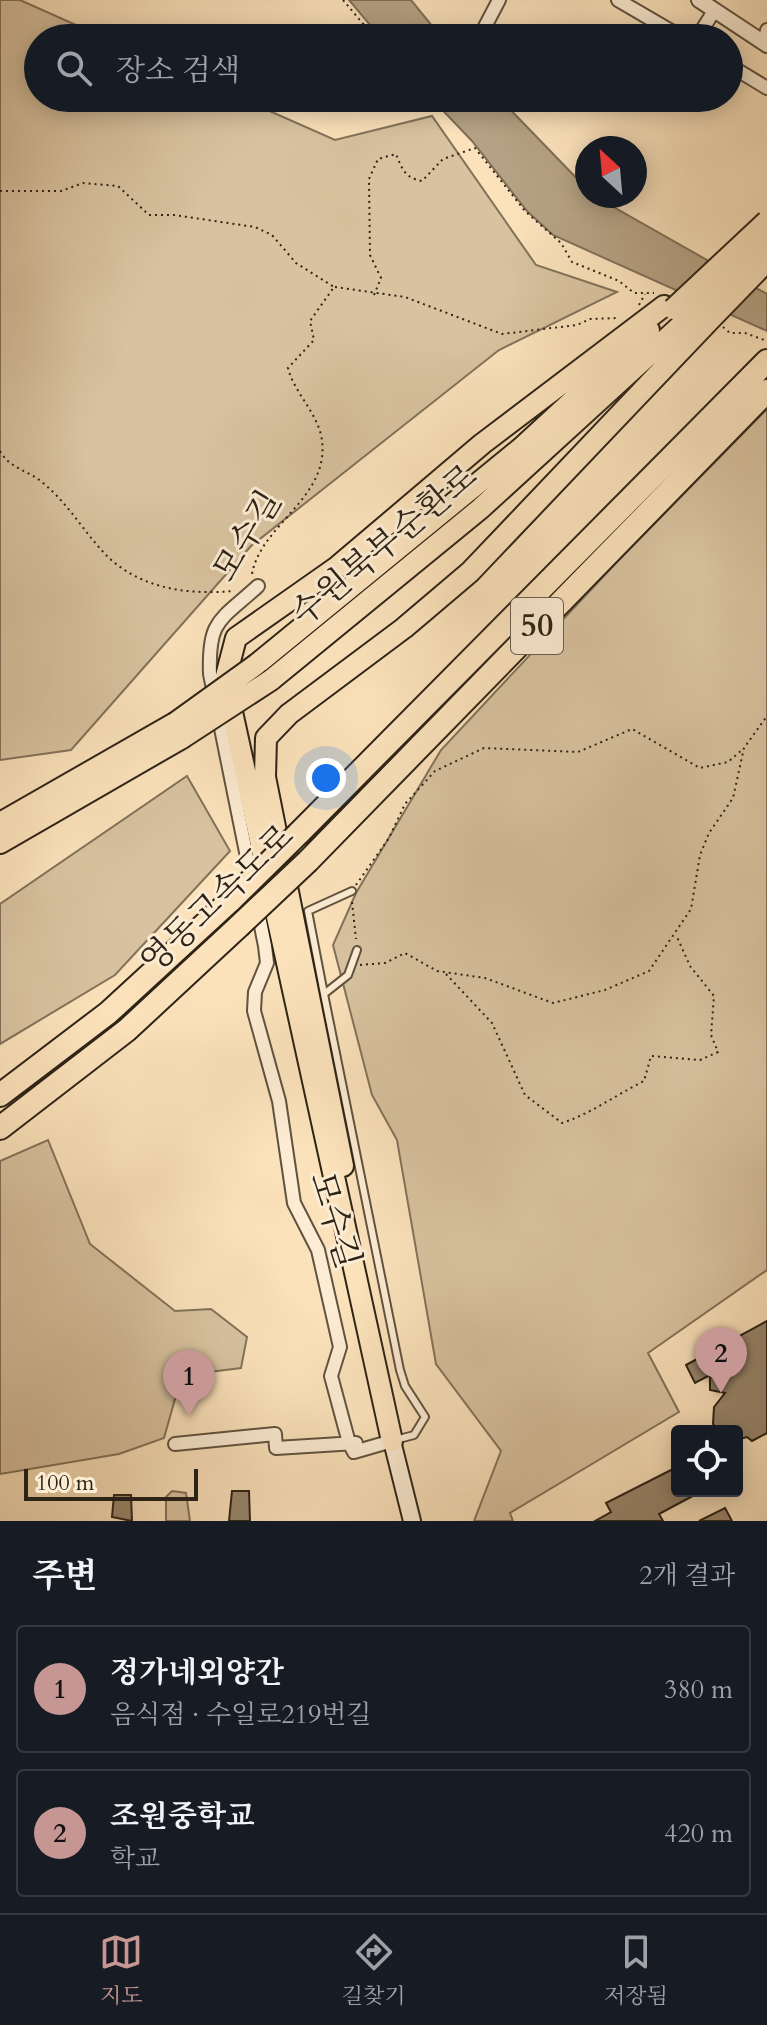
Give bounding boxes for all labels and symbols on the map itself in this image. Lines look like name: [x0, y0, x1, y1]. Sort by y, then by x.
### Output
north arrow: [575, 136, 647, 208]
street label: 수원북부순환로: [281, 453, 487, 637]
street label: 모수길: [202, 482, 292, 590]
road number: 50: [511, 598, 563, 654]
your location: [306, 758, 346, 798]
street label: 영동고속도로: [130, 814, 304, 984]
street label: 모수길: [299, 1166, 371, 1274]
pin: 2: [695, 1327, 747, 1393]
pin: 1: [163, 1350, 215, 1416]
scale bar: [24, 1465, 198, 1501]

